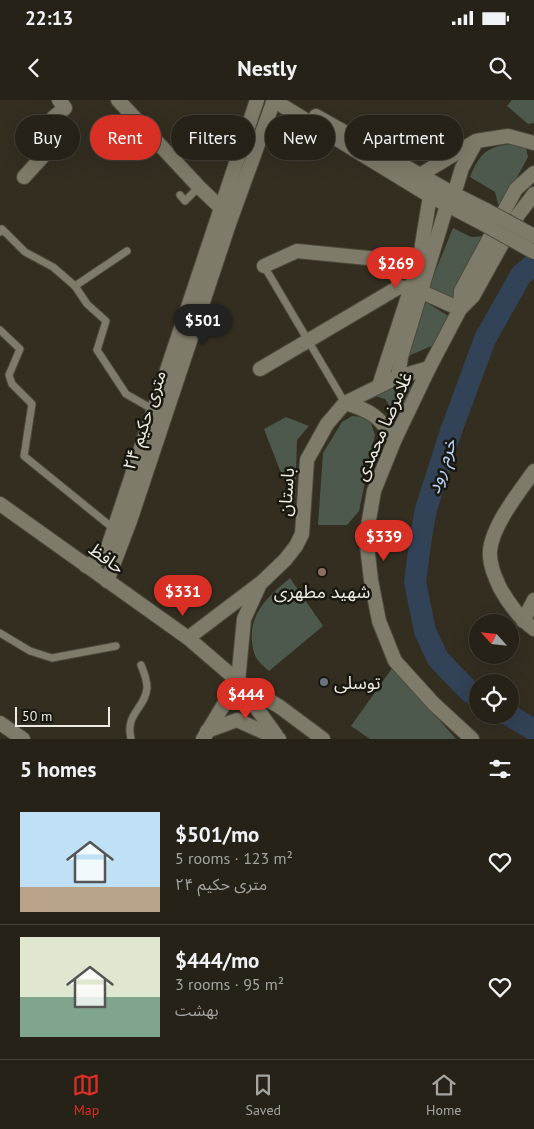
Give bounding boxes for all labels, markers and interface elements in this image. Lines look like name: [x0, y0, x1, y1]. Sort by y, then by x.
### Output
text: 22:13: [25, 6, 73, 30]
icon: back: [20, 54, 48, 82]
text: Nestly: [237, 54, 297, 82]
icon: search: [486, 54, 514, 82]
chip: Buy: [15, 115, 80, 160]
chip: Rent: [90, 115, 161, 160]
chip: Filters: [171, 115, 255, 160]
chip: New: [265, 115, 335, 160]
chip: Apartment: [345, 115, 463, 160]
pin: $269: [366, 246, 426, 289]
text: $269: [378, 253, 414, 273]
pin: $501: [173, 304, 233, 346]
text: $501: [185, 310, 221, 330]
street label: ۲۴ متری حکیم: [117, 367, 173, 474]
street label: غلامرضا محمدی: [349, 368, 417, 484]
water label: خرم رود: [420, 435, 465, 498]
street label: باستان: [273, 467, 299, 517]
pin: $339: [354, 520, 414, 562]
text: $339: [366, 526, 402, 546]
street label: حافظ: [85, 537, 129, 579]
marker: شهید مطهری: [316, 566, 328, 578]
pin: $331: [153, 574, 213, 617]
place label: شهید مطهری: [274, 580, 370, 603]
text: $331: [165, 581, 201, 601]
north arrow: [469, 614, 519, 664]
map controls: [469, 614, 519, 724]
place label: توسلی: [334, 671, 381, 694]
button: locate: [469, 674, 519, 724]
marker: توسلی: [318, 676, 330, 688]
pin: $444: [216, 678, 276, 720]
text: $444: [228, 684, 264, 704]
scale bar: [15, 704, 110, 727]
text: 50 m: [22, 707, 52, 725]
icon: filters: [486, 755, 514, 783]
text: 5 homes: [20, 756, 96, 783]
text: $501/mo: [175, 821, 259, 848]
icon: home: [60, 832, 120, 892]
text: 5 rooms · 123 m²: [175, 848, 293, 868]
icon: heart: [486, 848, 514, 876]
text: ۲۴ متری حکیم: [175, 874, 267, 894]
text: $444/mo: [175, 947, 259, 974]
icon: home: [60, 957, 120, 1017]
icon: heart: [486, 973, 514, 1001]
text: 3 rooms · 95 m²: [175, 974, 284, 994]
text: بهشت: [175, 1000, 219, 1020]
tab: Map: [72, 1071, 100, 1119]
tab: Saved: [245, 1071, 281, 1119]
tab: Home: [426, 1071, 461, 1119]

